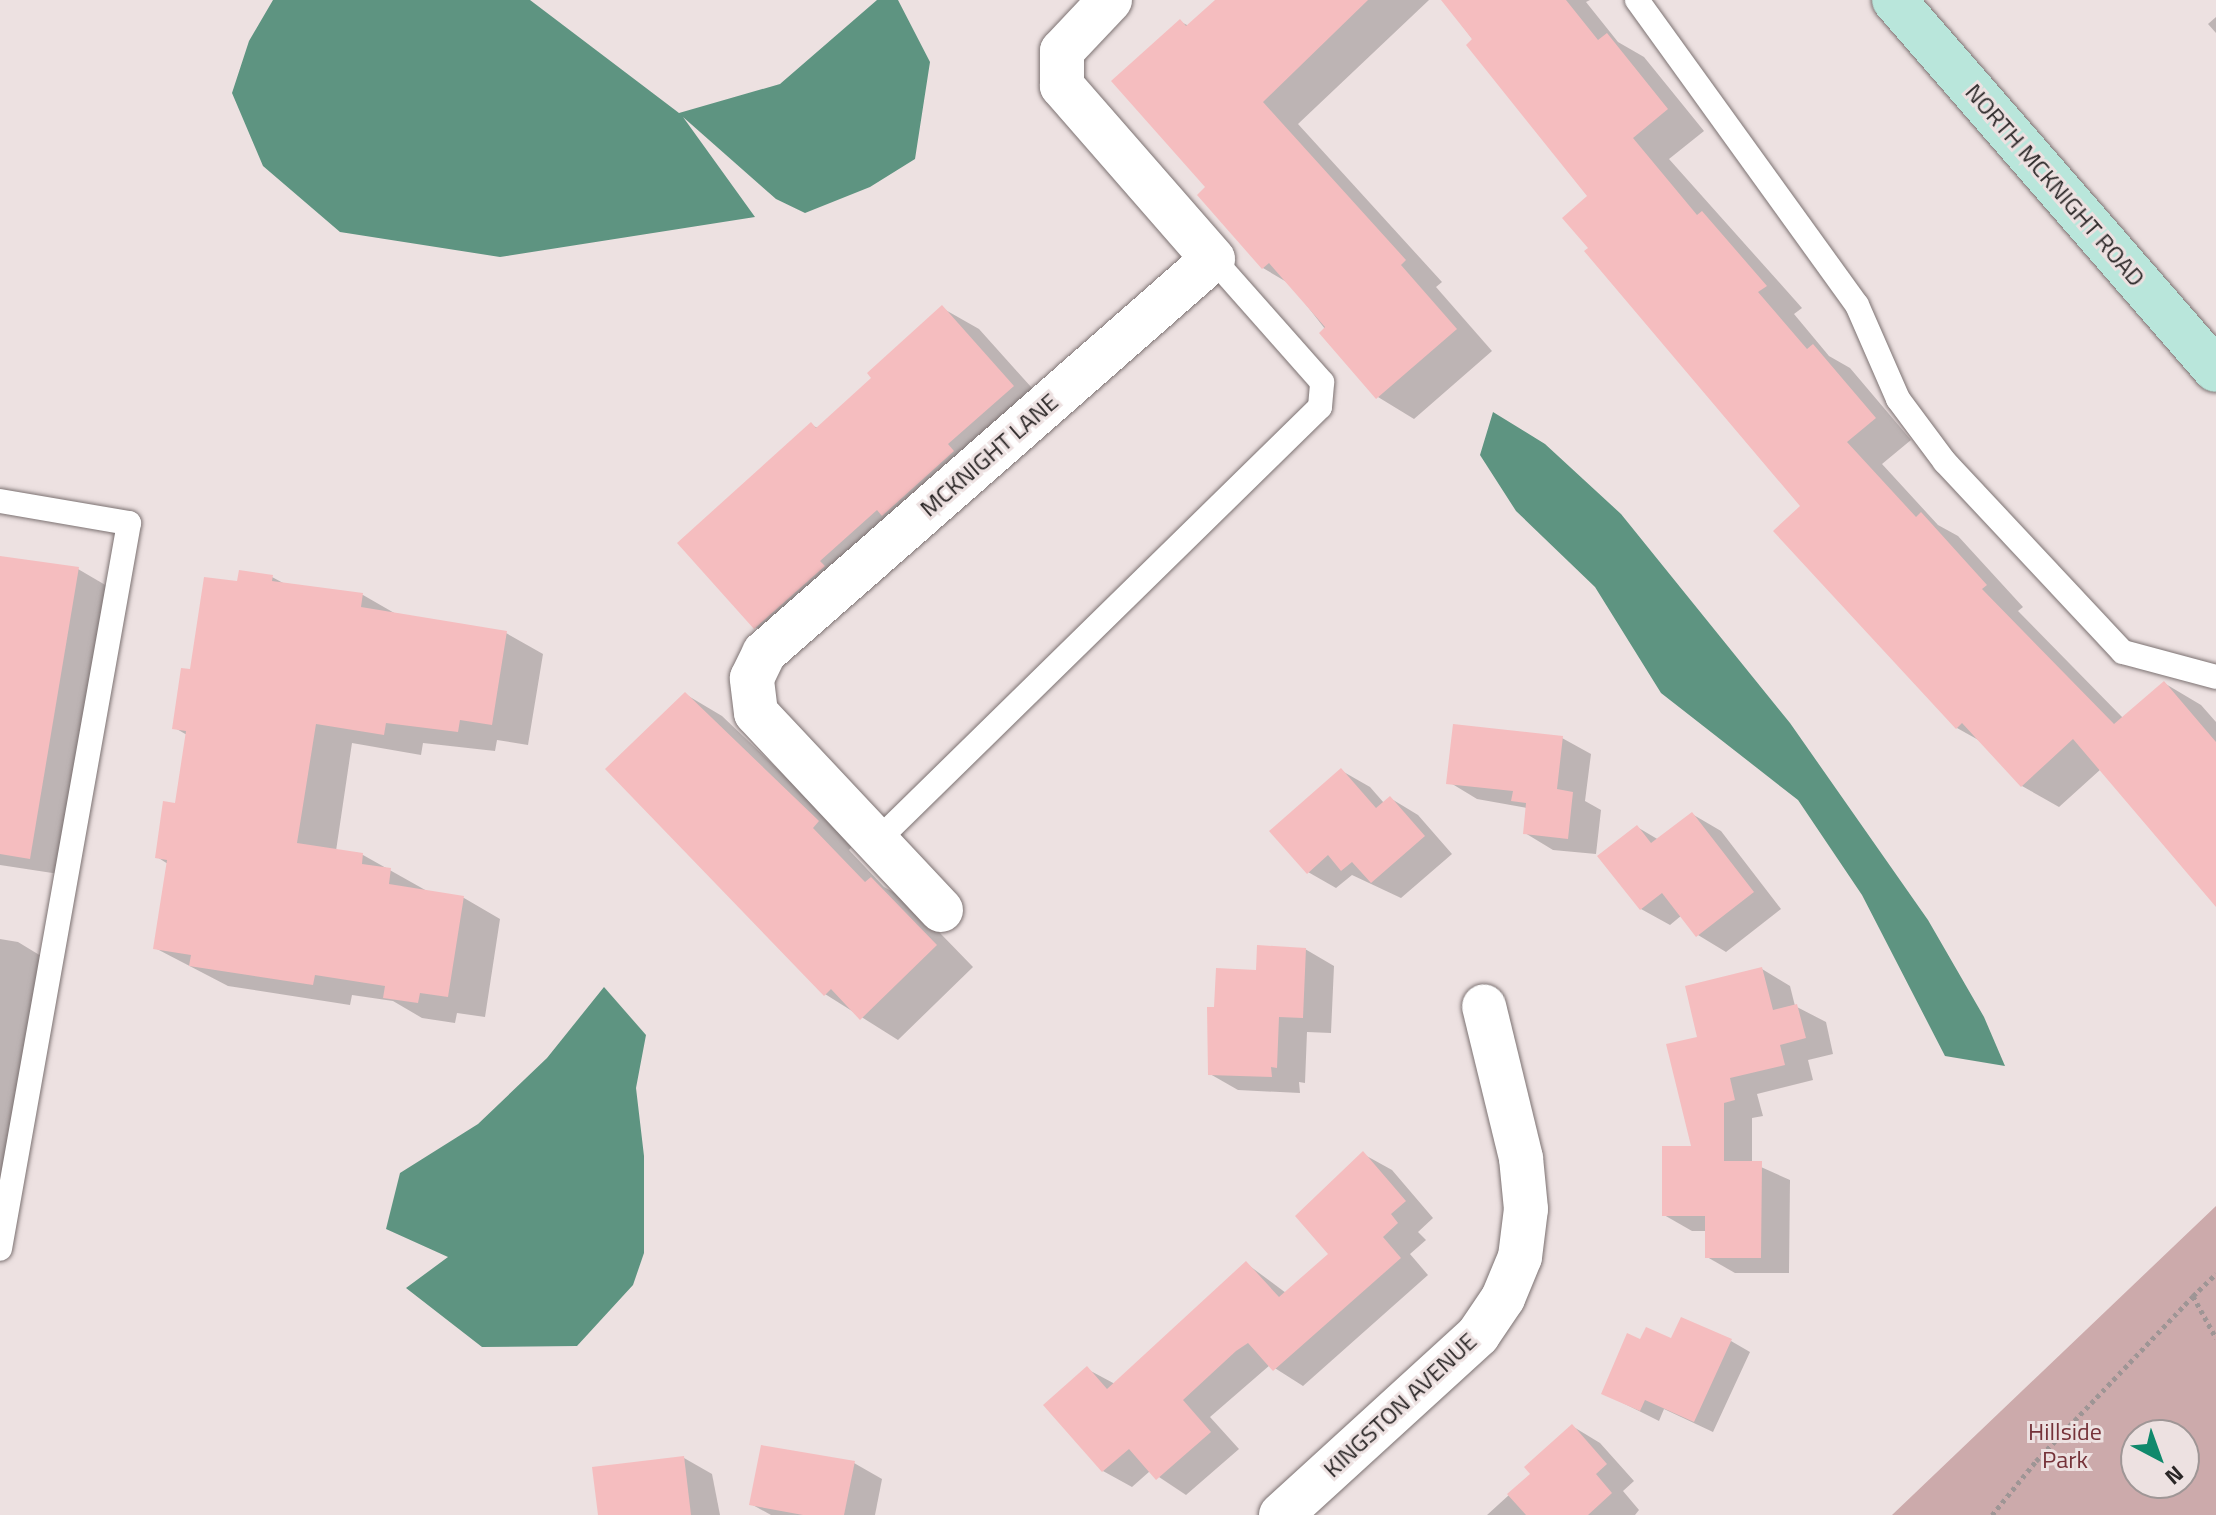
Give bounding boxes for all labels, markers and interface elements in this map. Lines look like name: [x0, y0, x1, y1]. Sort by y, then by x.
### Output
street label: NORTH MCKNIGHT ROAD: [1959, 78, 2151, 292]
street label: MCKNIGHT LANE: [914, 387, 1064, 523]
street label: KINGSTON AVENUE: [1317, 1327, 1483, 1483]
park label: Hillside Park: [2028, 1418, 2102, 1474]
north arrow: [2120, 1419, 2200, 1499]
text: N: [2158, 1458, 2191, 1493]

